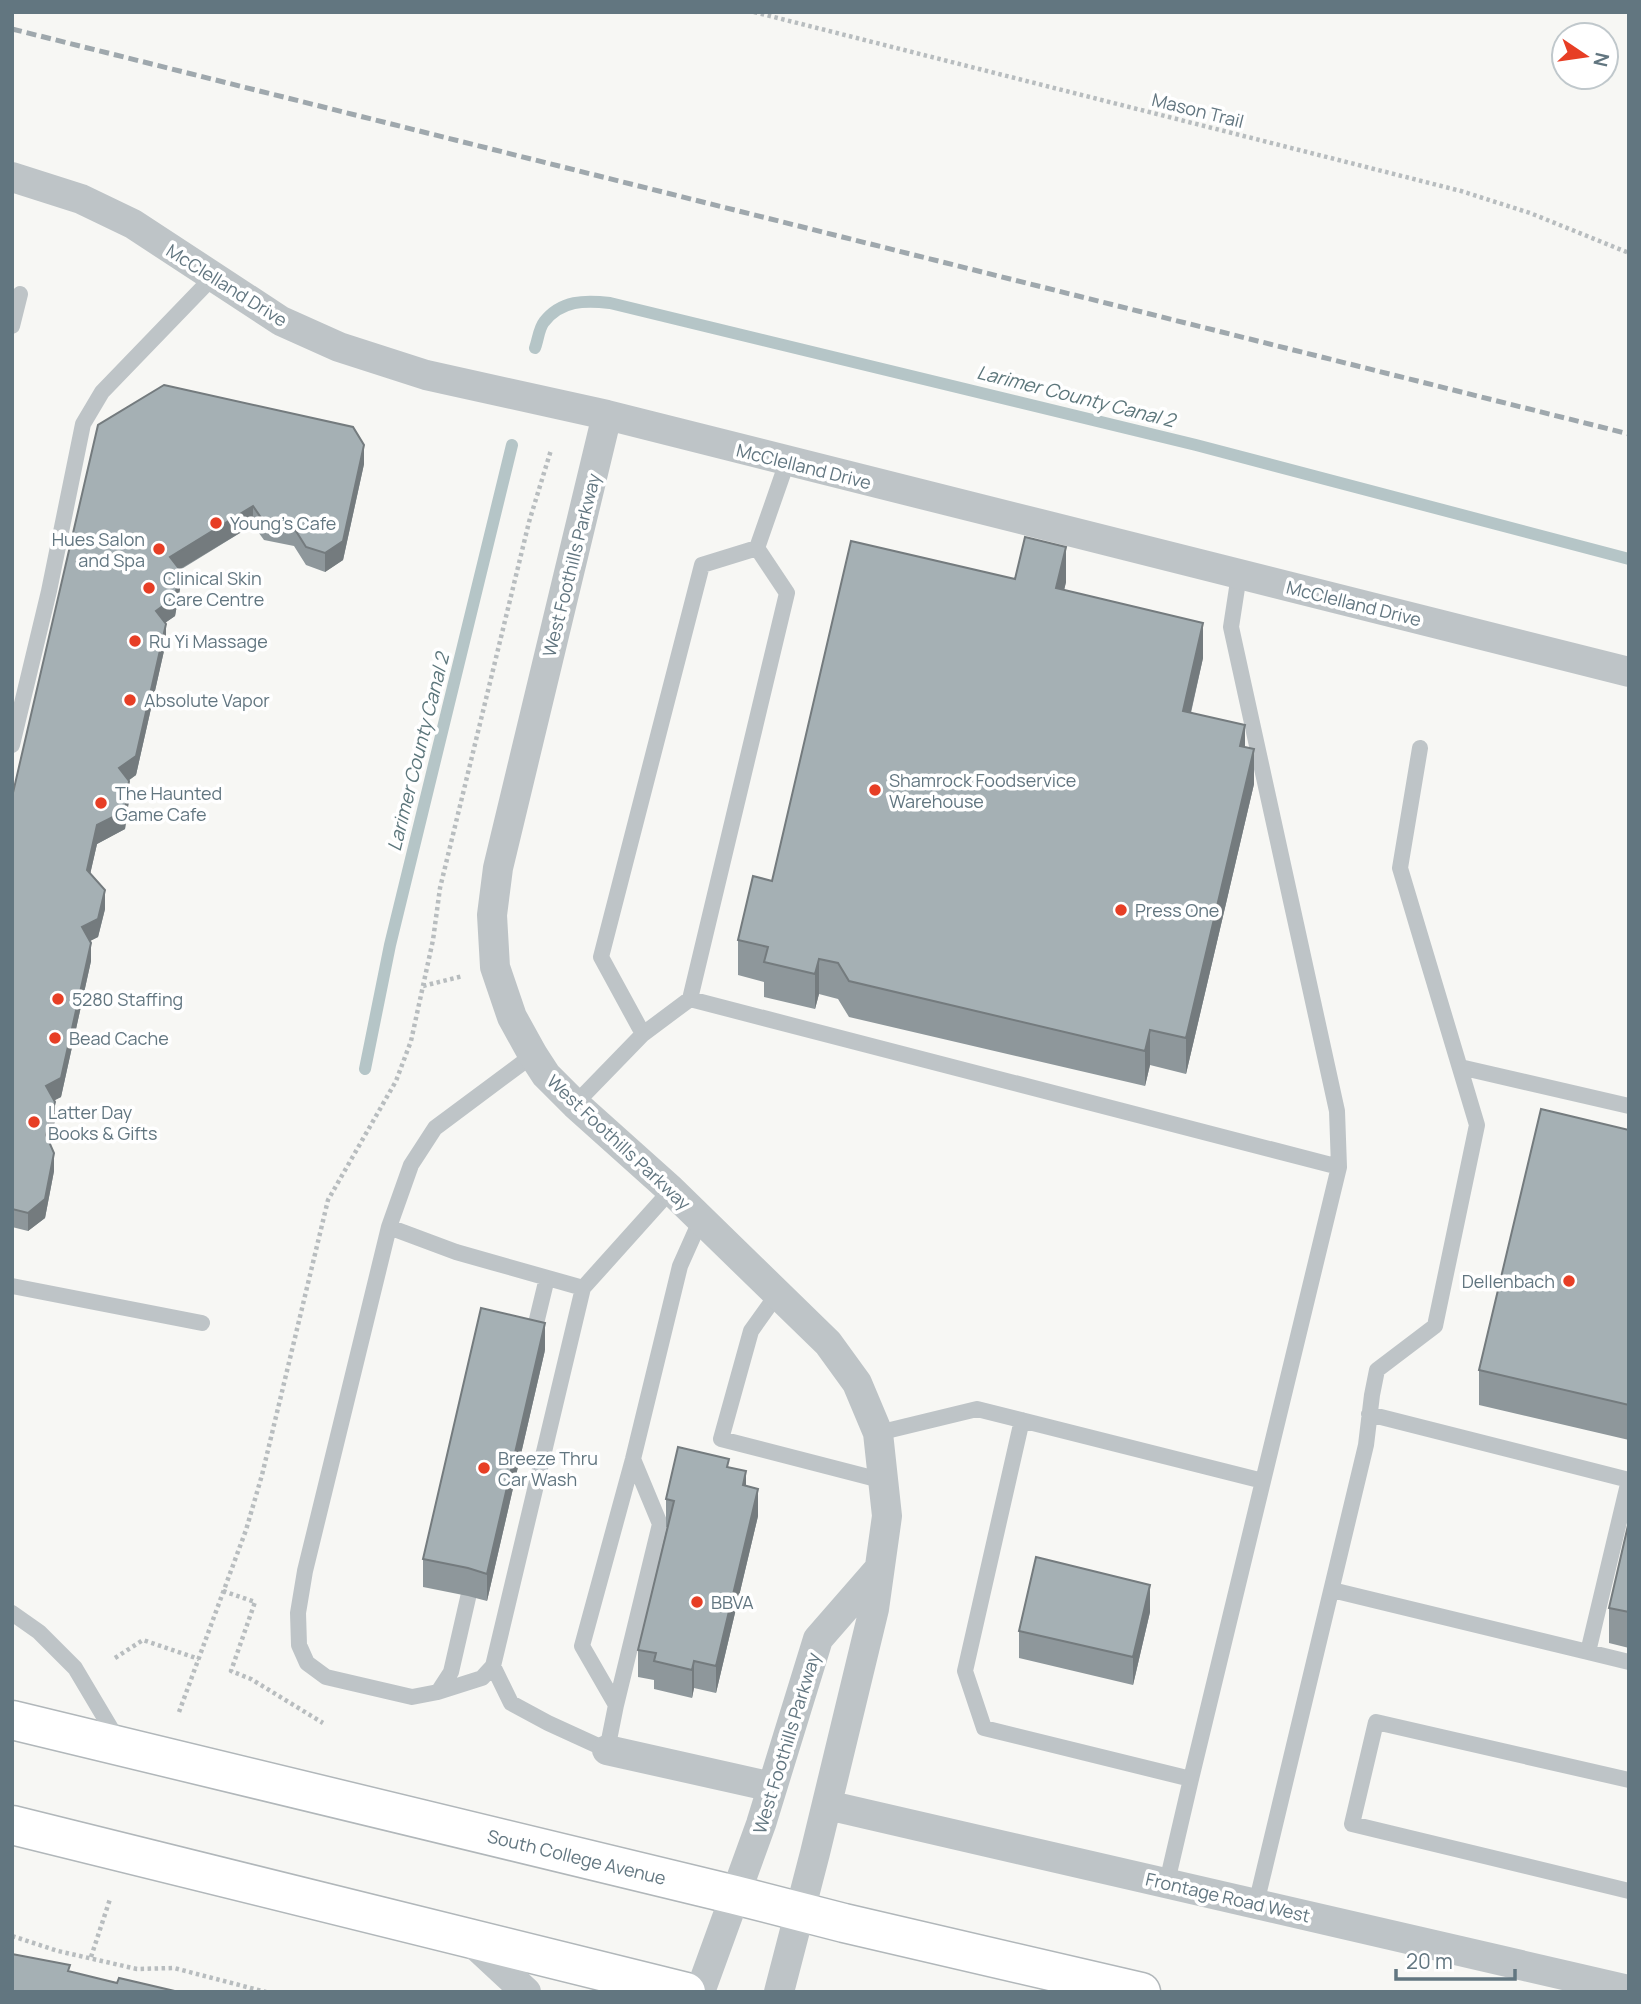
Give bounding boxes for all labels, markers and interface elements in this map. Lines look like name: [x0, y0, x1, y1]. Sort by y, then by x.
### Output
north arrow: [1550, 21, 1620, 91]
text: N: [1587, 50, 1616, 69]
street label: Mason Trail: [1150, 87, 1246, 133]
street label: McClelland Drive: [162, 238, 292, 332]
water label: Larimer County Canal 2: [974, 359, 1180, 434]
street label: McClelland Drive: [734, 438, 874, 494]
street label: West Foothills Parkway: [537, 470, 606, 659]
place label: Young's Cafe: [230, 511, 336, 535]
marker: Young's Cafe: [208, 515, 224, 531]
place label: Hues Salon and Spa: [52, 527, 145, 572]
marker: Hues Salon and Spa: [151, 541, 167, 557]
place label: Clinical Skin Care Centre: [163, 566, 264, 611]
street label: McClelland Drive: [1284, 575, 1424, 631]
marker: Clinical Skin Care Centre: [141, 580, 157, 596]
place label: Ru Yi Massage: [149, 629, 268, 653]
marker: Ru Yi Massage: [127, 633, 143, 649]
water label: Larimer County Canal 2: [381, 648, 456, 854]
place label: Absolute Vapor: [144, 688, 270, 712]
marker: Absolute Vapor: [122, 692, 138, 708]
place label: Shamrock Foodservice Warehouse: [889, 768, 1076, 813]
place label: The Haunted Game Cafe: [115, 781, 222, 826]
marker: Shamrock Foodservice Warehouse: [867, 782, 883, 798]
marker: The Haunted Game Cafe: [93, 795, 109, 811]
place label: Press One: [1135, 898, 1219, 922]
marker: Press One: [1113, 902, 1129, 918]
place label: 5280 Staffing: [72, 987, 183, 1011]
marker: 5280 Staffing: [50, 991, 66, 1007]
place label: Bead Cache: [69, 1026, 169, 1050]
marker: Bead Cache: [47, 1030, 63, 1046]
street label: West Foothills Parkway: [542, 1069, 696, 1215]
place label: Latter Day Books & Gifts: [48, 1100, 157, 1145]
marker: Latter Day Books & Gifts: [26, 1114, 42, 1130]
place label: Dellenbach: [1462, 1269, 1555, 1293]
marker: Dellenbach: [1561, 1273, 1577, 1289]
place label: Breeze Thru Car Wash: [498, 1446, 598, 1491]
marker: Breeze Thru Car Wash: [476, 1460, 492, 1476]
place label: BBVA: [711, 1590, 754, 1614]
marker: BBVA: [689, 1594, 705, 1610]
street label: West Foothills Parkway: [747, 1649, 825, 1837]
street label: South College Avenue: [485, 1823, 668, 1890]
street label: Frontage Road West: [1143, 1866, 1313, 1928]
scale bar: [1396, 1938, 1515, 1982]
text: 20 m: [1406, 1947, 1453, 1975]

